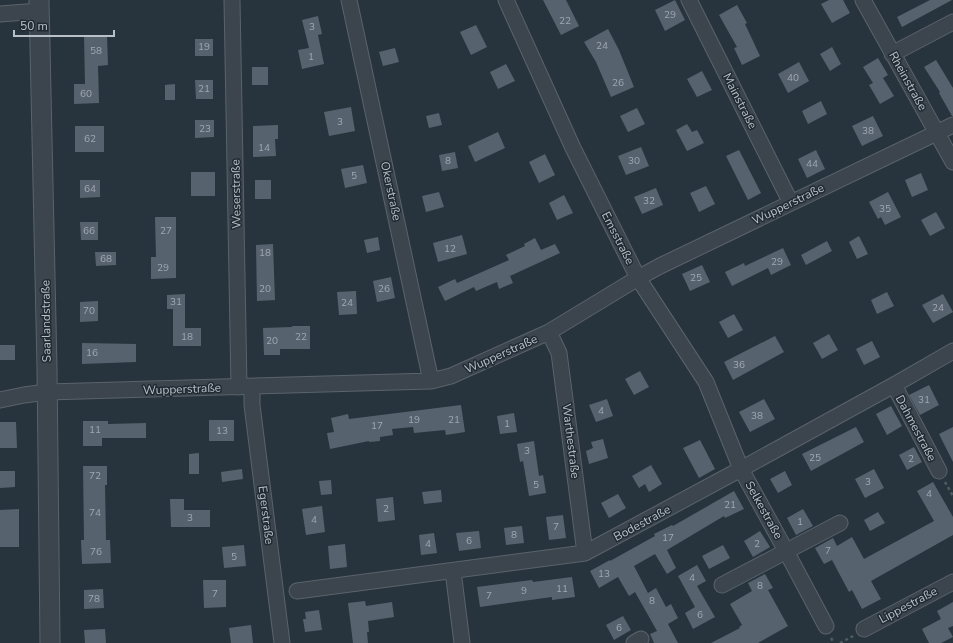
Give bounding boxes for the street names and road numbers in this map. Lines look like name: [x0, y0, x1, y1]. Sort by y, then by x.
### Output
street label: Rheinstraße: [885, 49, 931, 113]
street label: Mainstraße: [719, 70, 761, 132]
street label: Weserstraße: [227, 159, 245, 229]
street label: Okerstraße: [377, 160, 405, 222]
street label: Wupperstraße: [749, 180, 827, 228]
street label: Emsstraße: [598, 209, 638, 267]
street label: Saarlandstraße: [37, 280, 55, 362]
street label: Wupperstraße: [462, 331, 540, 377]
street label: Wupperstraße: [143, 380, 221, 398]
street label: Dahmestraße: [892, 392, 940, 464]
street label: Warthestraße: [558, 403, 584, 479]
street label: Selkestraße: [742, 478, 786, 542]
street label: Egerstraße: [254, 485, 278, 545]
street label: Bodestraße: [611, 501, 673, 545]
street label: Lippestraße: [876, 583, 940, 627]

